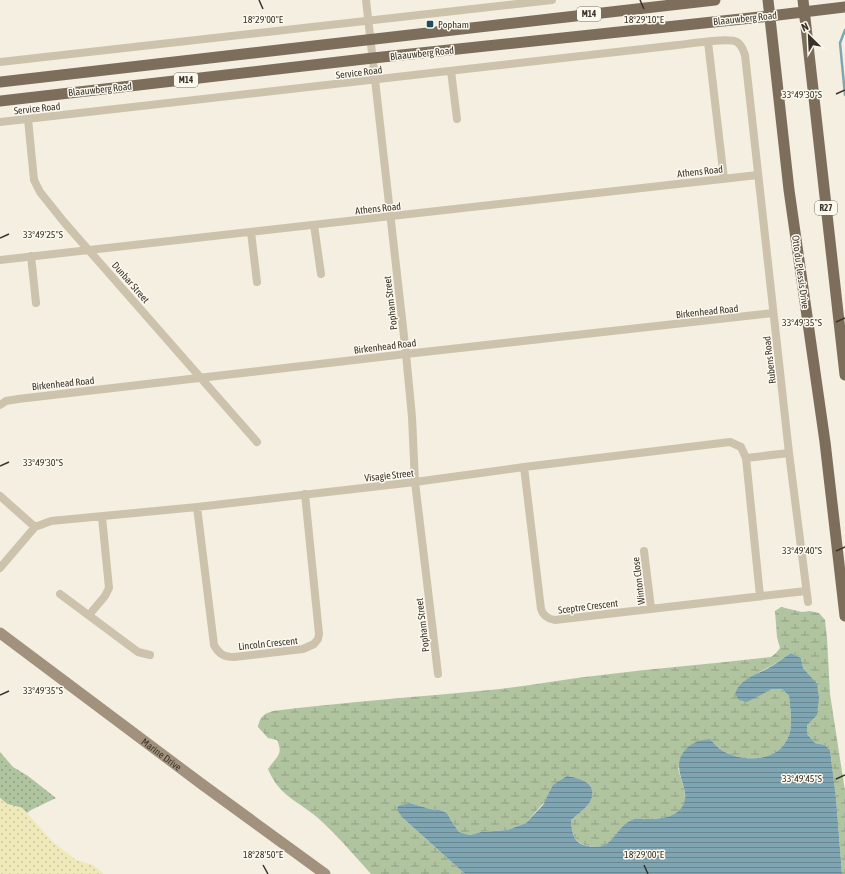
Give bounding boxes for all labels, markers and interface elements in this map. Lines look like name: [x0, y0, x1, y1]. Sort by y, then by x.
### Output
road number: M14: [577, 7, 601, 21]
street label: Blaauwberg Road: [713, 10, 778, 27]
text: 18°29'00"E: [243, 14, 284, 25]
text: 18°29'10"E: [624, 14, 665, 25]
north arrow: [789, 16, 829, 56]
marker: Popham: [425, 19, 435, 29]
place label: Popham: [438, 19, 469, 30]
text: N: [800, 20, 810, 34]
street label: Blaauwberg Road: [390, 45, 455, 62]
street label: Service Road: [335, 64, 383, 81]
road number: M14: [174, 73, 198, 87]
street label: Blaauwberg Road: [68, 81, 133, 98]
text: 33°49'30"S: [782, 89, 822, 100]
street label: Service Road: [13, 101, 61, 116]
street label: Athens Road: [677, 164, 724, 179]
street label: Athens Road: [355, 201, 402, 216]
road number: R27: [815, 201, 837, 215]
text: 33°49'25"S: [23, 229, 63, 240]
street label: Otto du Plessis Drive: [790, 235, 811, 310]
street label: Dunbar Street: [110, 259, 152, 305]
street label: Popham Street: [382, 275, 399, 331]
street label: Birkenhead Road: [675, 303, 739, 320]
text: 33°49'35"S: [782, 317, 822, 328]
street label: Rubens Road: [761, 335, 778, 384]
street label: Birkenhead Road: [353, 337, 417, 356]
street label: Birkenhead Road: [31, 375, 95, 392]
text: 33°49'30"S: [23, 457, 63, 468]
street label: Visagie Street: [364, 467, 415, 484]
text: 33°49'40"S: [782, 545, 822, 556]
street label: Winton Close: [630, 556, 647, 605]
street label: Popham Street: [414, 597, 431, 653]
street label: Sceptre Crescent: [557, 597, 619, 616]
street label: Lincoln Crescent: [238, 635, 298, 652]
text: 33°49'35"S: [23, 685, 63, 696]
street label: Marine Drive: [139, 736, 184, 773]
text: 33°49'45"S: [782, 773, 822, 784]
text: 18°28'50"E: [243, 849, 284, 860]
text: 18°29'00"E: [624, 849, 665, 860]

